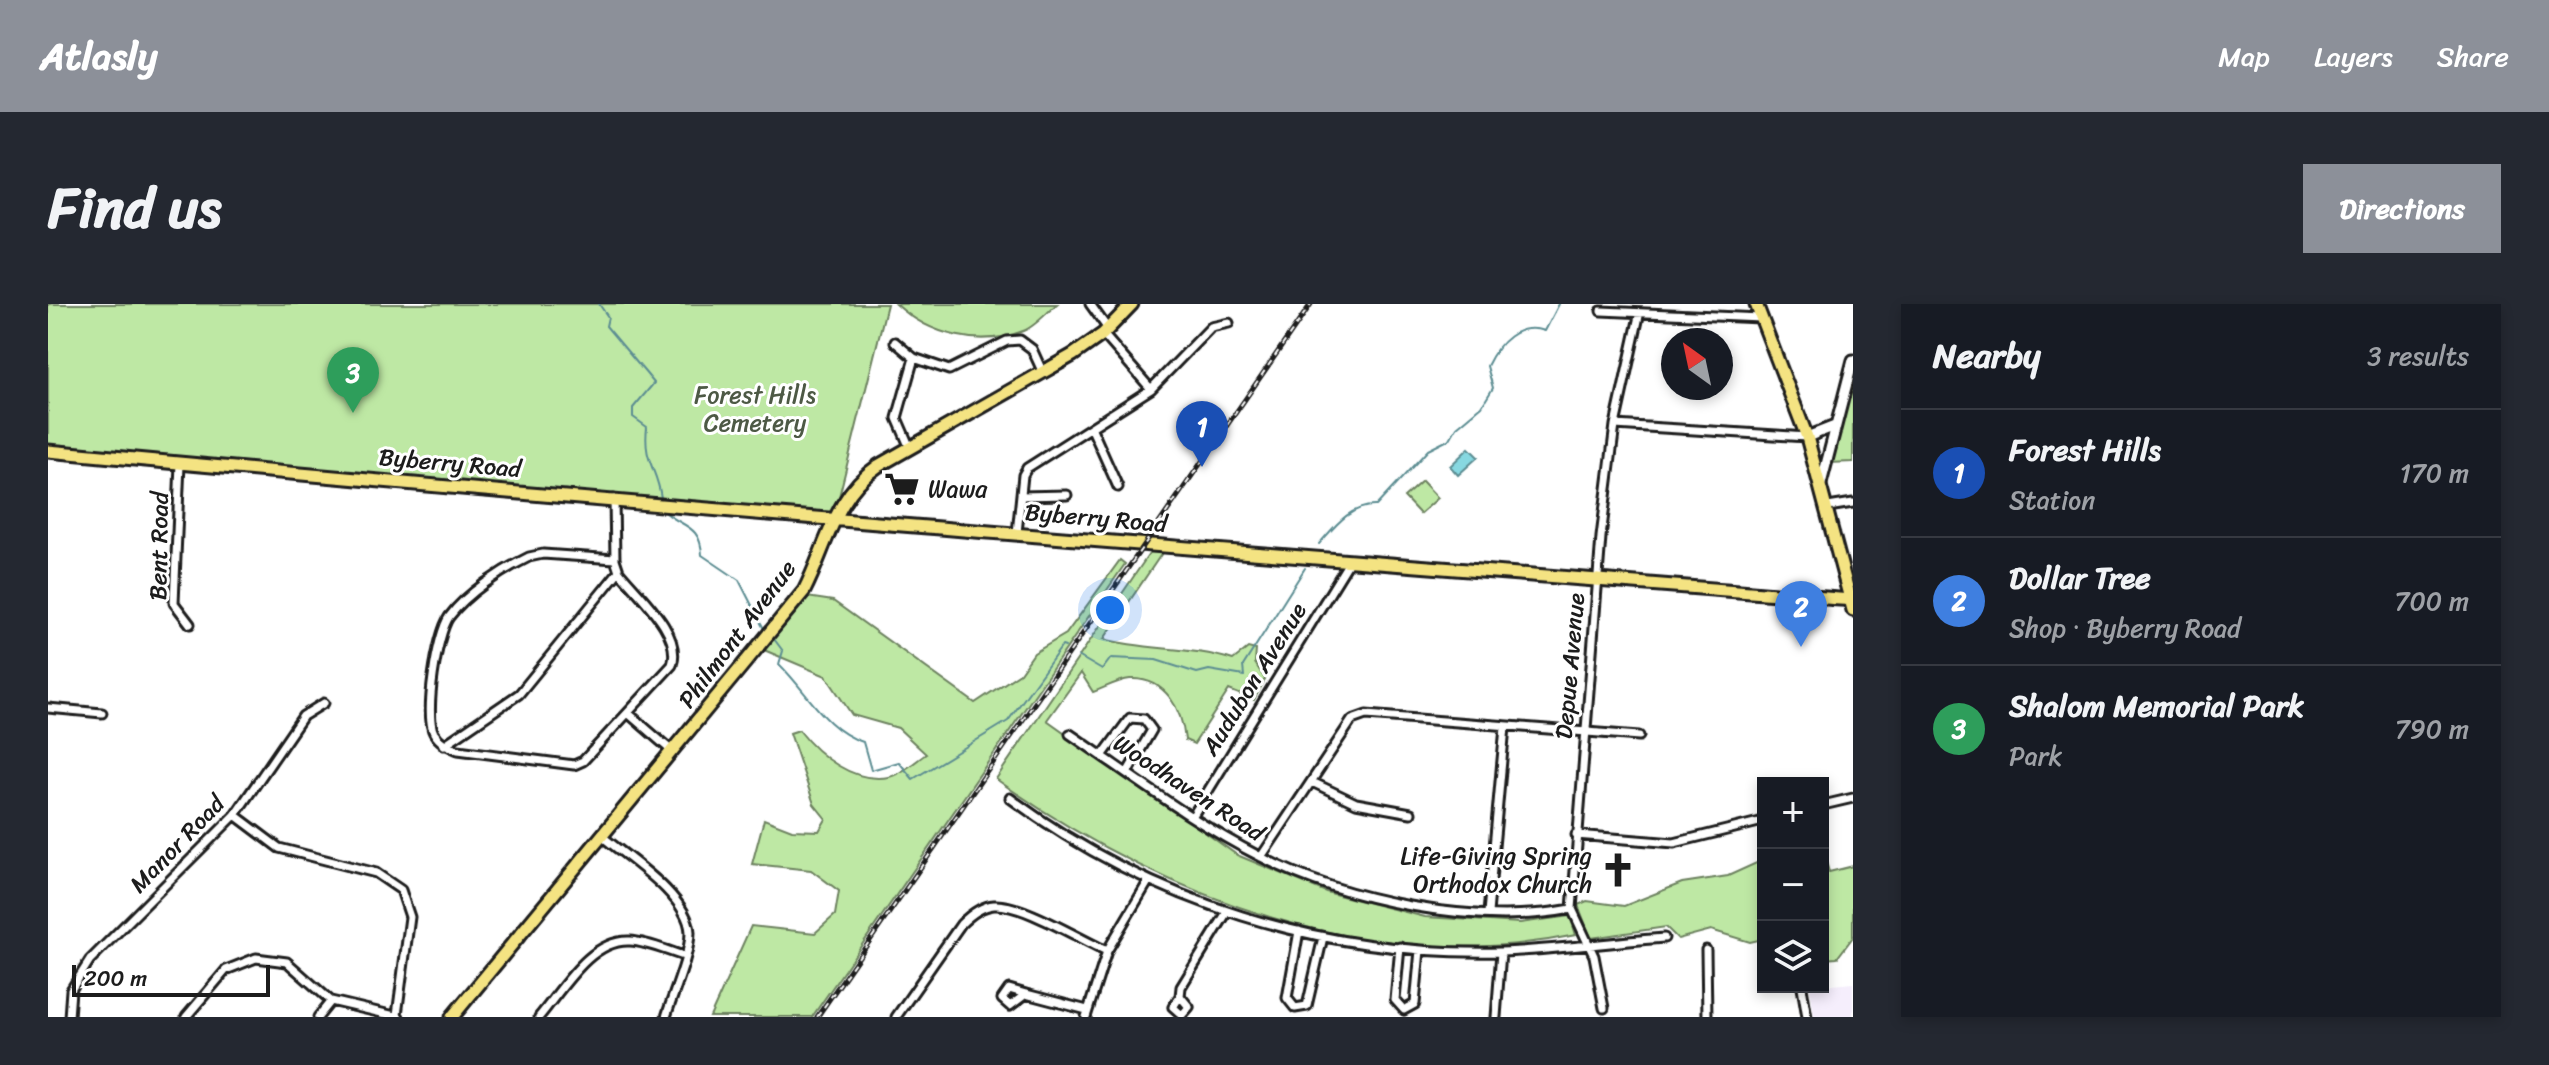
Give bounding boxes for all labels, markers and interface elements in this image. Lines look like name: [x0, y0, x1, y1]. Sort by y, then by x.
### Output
text: Atlasly: [40, 23, 158, 90]
text: Map: [2218, 32, 2270, 81]
text: Layers: [2314, 32, 2393, 81]
text: Share: [2437, 32, 2509, 81]
text: Find us: [48, 159, 221, 258]
button: Directions: [2303, 164, 2501, 253]
text: Nearby: [1933, 326, 2041, 386]
north arrow: [1661, 328, 1733, 400]
text: 3 results: [2367, 333, 2469, 379]
pin: 3: [327, 347, 379, 413]
park label: Forest Hills Cemetery: [694, 374, 816, 444]
pin: 1: [1176, 401, 1228, 467]
text: Forest Hills: [2009, 423, 2161, 477]
street label: Byberry Road: [377, 436, 524, 490]
text: 1: [1953, 450, 1965, 496]
text: 170 m: [2400, 450, 2469, 496]
place label: Wawa: [928, 468, 988, 510]
supermarket icon: Wawa: [883, 470, 921, 508]
text: Station: [2009, 477, 2095, 523]
street label: Bent Road: [137, 490, 181, 601]
street label: Byberry Road: [1023, 491, 1170, 545]
street label: Philmont Avenue: [667, 550, 807, 718]
text: Dollar Tree: [2009, 551, 2151, 605]
text: 2: [1951, 578, 1967, 624]
text: 700 m: [2395, 578, 2469, 624]
pin: 2: [1775, 581, 1827, 647]
your location: [1090, 590, 1130, 630]
street label: Depue Avenue: [1543, 591, 1597, 741]
street label: Audubon Avenue: [1189, 593, 1318, 765]
text: Shop · Byberry Road: [2009, 605, 2241, 651]
text: Shalom Memorial Park: [2009, 679, 2304, 733]
text: 3: [1952, 706, 1966, 752]
text: 790 m: [2395, 706, 2469, 752]
street label: Woodhaven Road: [1104, 723, 1275, 854]
text: Park: [2009, 733, 2062, 779]
map controls: [1757, 777, 1829, 993]
button: +: [1757, 777, 1829, 849]
street label: Manor Road: [119, 784, 236, 903]
place label: Life-Giving Spring Orthodox Church: [1400, 835, 1592, 905]
button: −: [1757, 849, 1829, 921]
church icon: Life-Giving Spring Orthodox Church: [1599, 851, 1637, 889]
button: layers: [1757, 921, 1829, 993]
text: 200 m: [84, 959, 147, 998]
scale bar: [72, 961, 270, 997]

